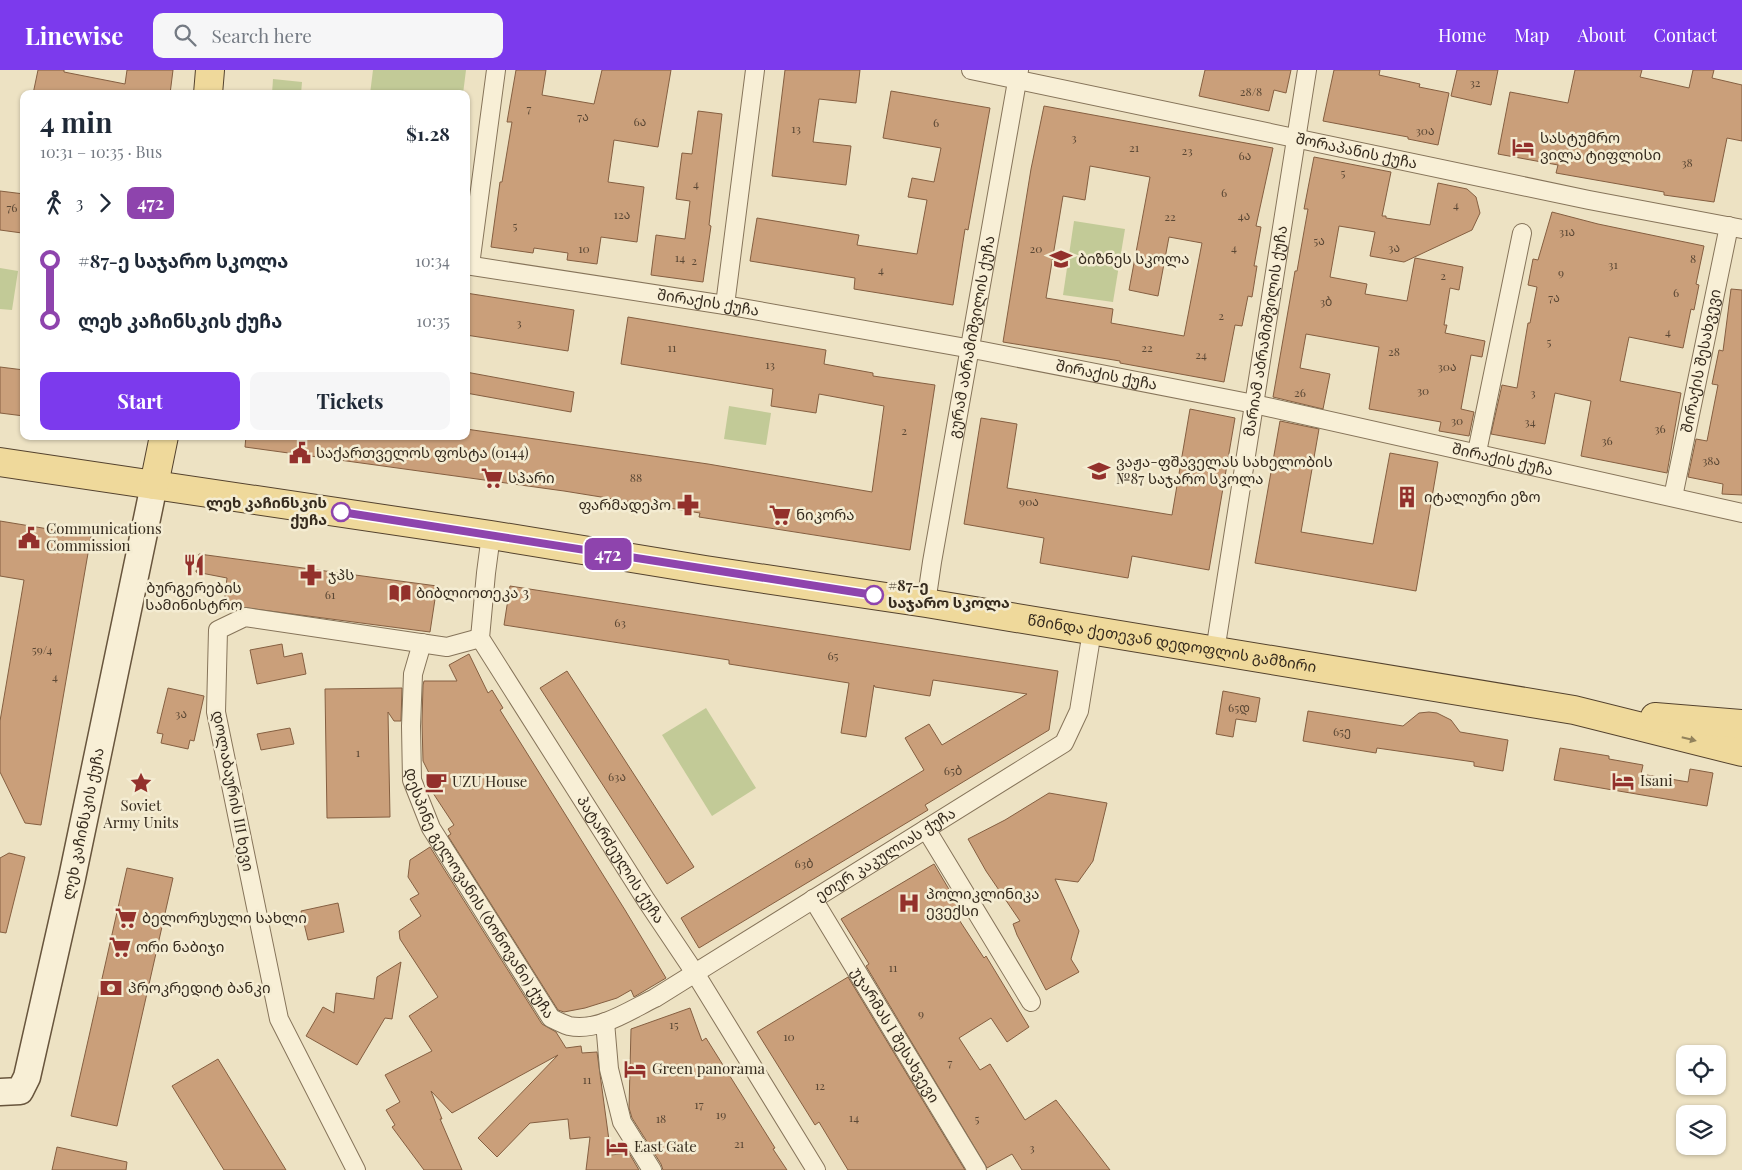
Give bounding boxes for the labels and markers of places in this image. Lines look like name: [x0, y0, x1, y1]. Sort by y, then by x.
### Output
place label: სასტუმრო ვილა ტიფლისი: [1540, 127, 1661, 164]
hotel icon: სასტუმრო ვილა ტიფლისი: [1510, 134, 1536, 160]
school or university icon: ბიზნეს სკოლა: [1048, 246, 1074, 272]
place label: ბიზნეს სკოლა: [1078, 248, 1189, 268]
public building icon: საქართველოს ფოსტა (0144): [287, 440, 313, 466]
place label: საქართველოს ფოსტა (0144): [316, 442, 529, 462]
place label: ვაჟა-ფშაველას სახელობის №87 საჯარო სკოლა: [1116, 451, 1333, 488]
school or university icon: ვაჟა-ფშაველას სახელობის №87 საჯარო სკოლა: [1086, 458, 1112, 484]
supermarket icon: სპარი: [479, 465, 505, 491]
place label: სპარი: [508, 467, 555, 487]
building icon: იტალიური ეზო: [1394, 484, 1420, 510]
place label: იტალიური ეზო: [1424, 486, 1541, 506]
place label: ლეხ კაჩინსკის ქუჩა: [206, 492, 327, 529]
pharmacy icon: ფარმადეპო: [675, 492, 701, 518]
place label: ფარმადეპო: [578, 494, 671, 514]
marker: ლეხ კაჩინსკის ქუჩა: [331, 502, 351, 522]
supermarket icon: ნიკორა: [767, 502, 793, 528]
place label: ნიკორა: [796, 504, 855, 524]
place label: Communications Commission: [46, 518, 162, 555]
public building icon: Communications Commission: [16, 525, 42, 551]
restaurant icon: ბურგერების სამინისტრო: [181, 552, 207, 578]
pharmacy icon: ჯპს: [298, 562, 324, 588]
place label: ჯპს: [328, 564, 354, 584]
place label: #87-ე საჯარო სკოლა: [888, 575, 1010, 612]
place label: ბურგერების სამინისტრო: [145, 577, 243, 614]
library icon: ბიბლიოთეკა 3: [387, 580, 413, 606]
place label: ბიბლიოთეკა 3: [416, 582, 529, 602]
marker: #87-ე საჯარო სკოლა: [864, 585, 884, 605]
hotel icon: Isani: [1610, 768, 1636, 794]
cafe icon: UZU House: [423, 769, 449, 795]
place icon: Soviet Army Units: [128, 770, 154, 796]
place label: Isani: [1640, 770, 1673, 790]
place label: UZU House: [452, 771, 527, 791]
place label: Soviet Army Units: [102, 795, 179, 832]
place label: პოლიკლინიკა ევექსი: [926, 883, 1040, 920]
hospital icon: პოლიკლინიკა ევექსი: [896, 890, 922, 916]
supermarket icon: ბელორუსული სახლი: [113, 905, 139, 931]
place label: ბელორუსული სახლი: [142, 907, 307, 927]
supermarket icon: ორი ნაბიჯი: [107, 934, 133, 960]
place label: ორი ნაბიჯი: [136, 936, 224, 956]
bank icon: პროკრედიტ ბანკი: [98, 975, 124, 1001]
place label: პროკრედიტ ბანკი: [128, 977, 271, 997]
hotel icon: Green panorama: [622, 1056, 648, 1082]
place label: Green panorama: [652, 1058, 766, 1078]
hotel icon: East Gate: [604, 1134, 630, 1160]
place label: East Gate: [634, 1136, 697, 1156]

